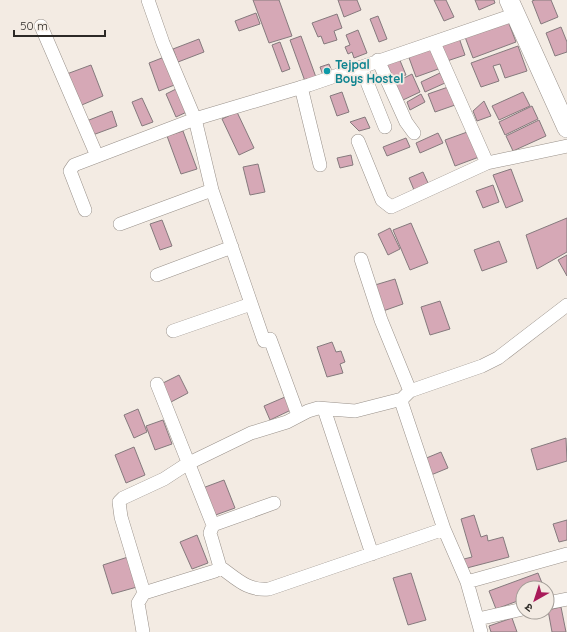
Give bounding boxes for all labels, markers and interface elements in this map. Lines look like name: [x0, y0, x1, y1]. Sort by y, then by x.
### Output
scale bar: [14, 12, 105, 38]
text: 50 m: [20, 18, 48, 33]
place label: Tejpal Boys Hostel: [335, 57, 403, 86]
marker: Tejpal Boys Hostel: [322, 66, 332, 76]
north arrow: [515, 580, 555, 620]
text: उ: [521, 600, 536, 615]

